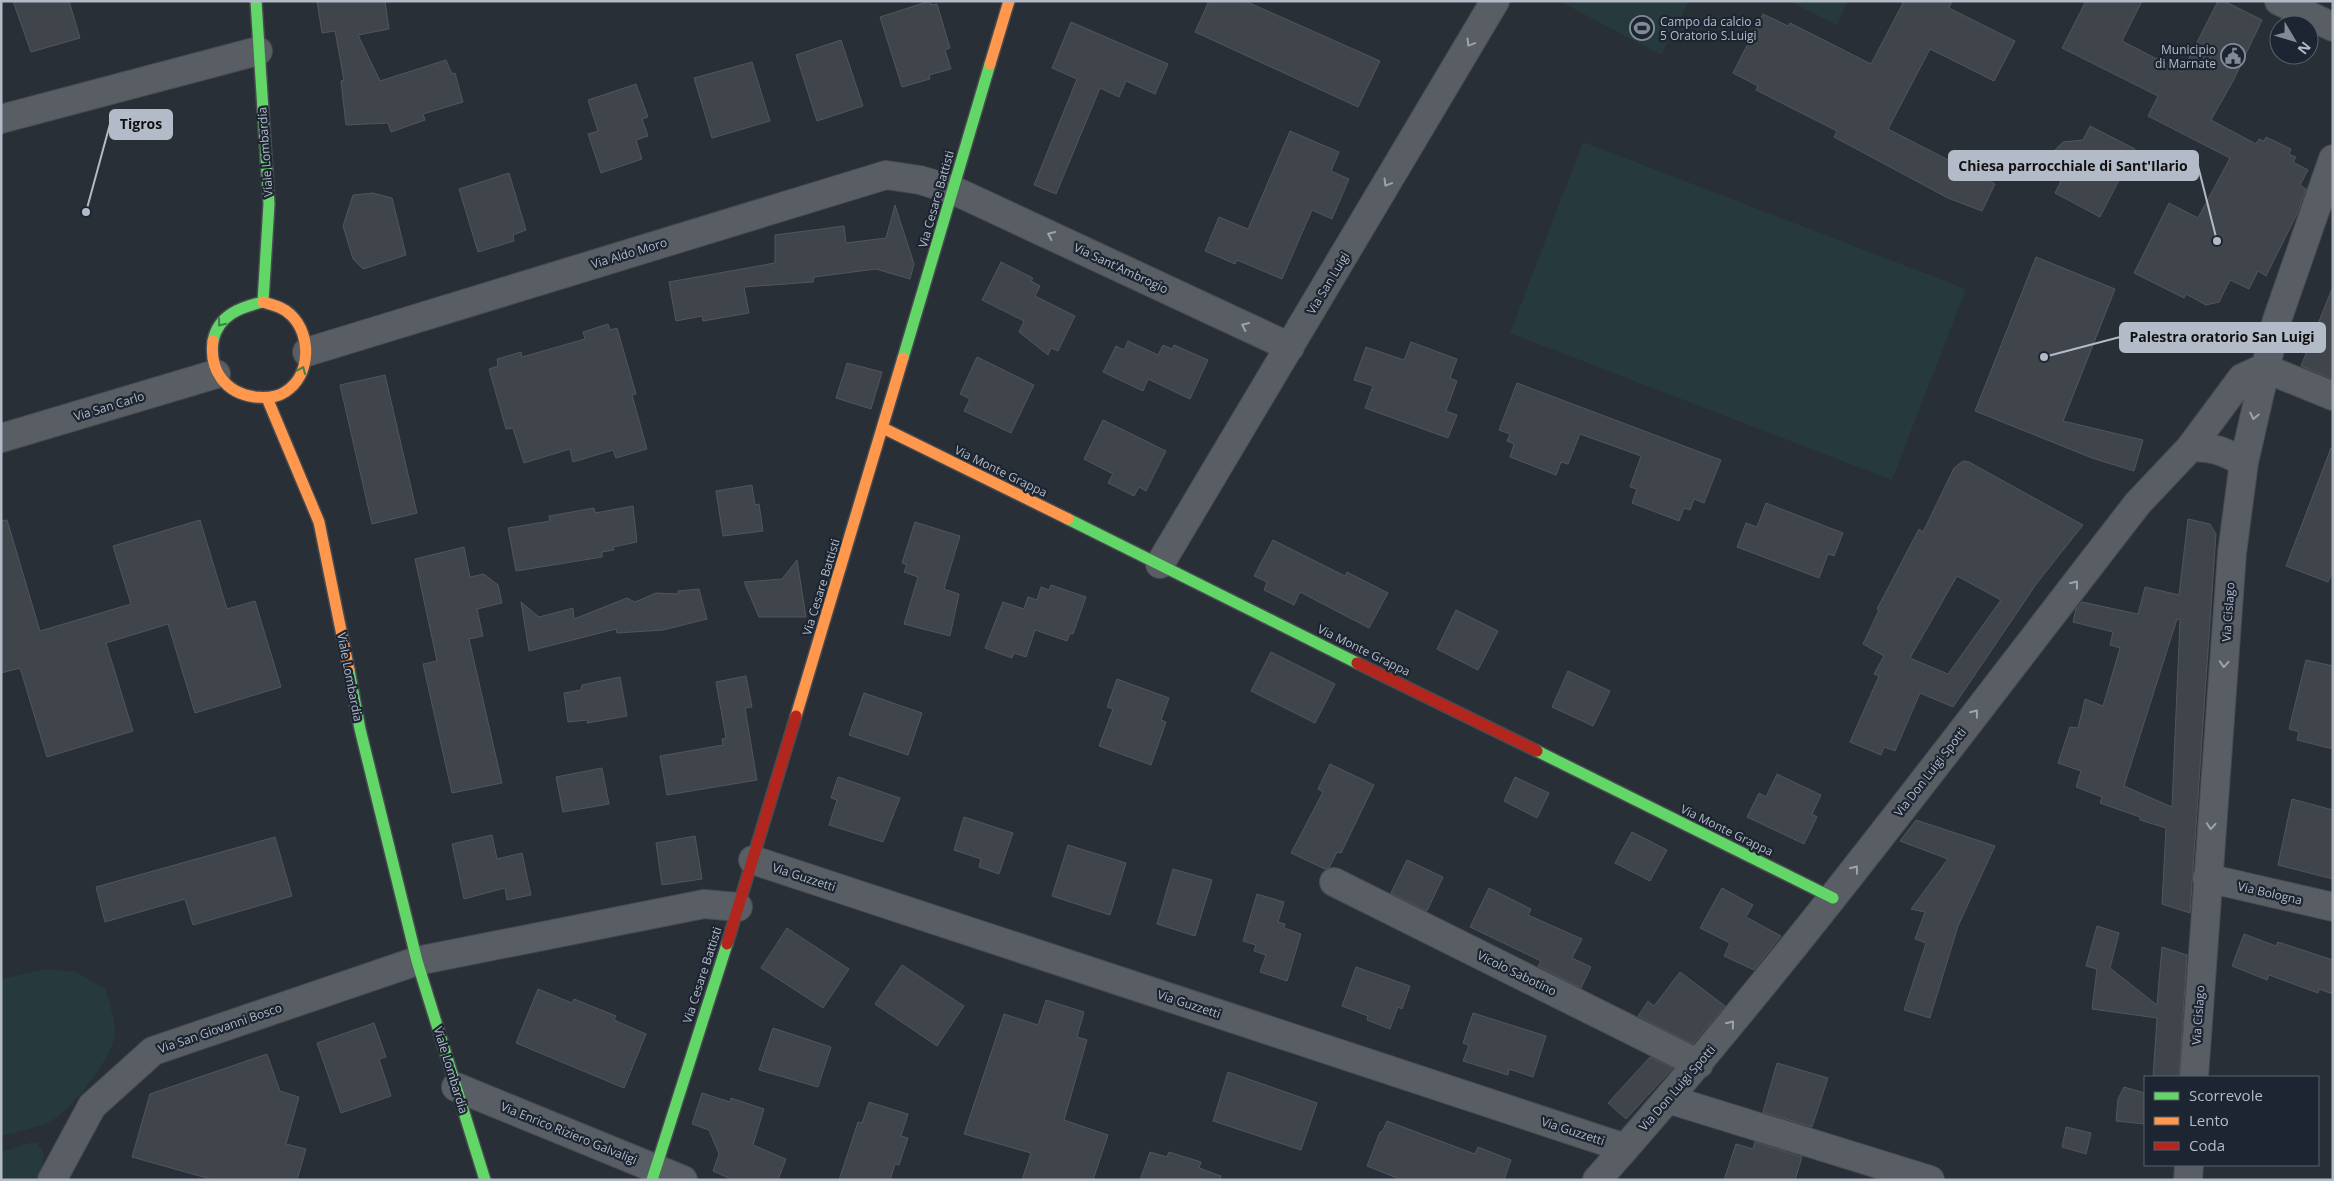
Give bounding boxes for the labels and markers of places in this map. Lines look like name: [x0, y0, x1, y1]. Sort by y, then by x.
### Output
place label: Campo da calcio a 5 Oratorio S.Luigi: [1660, 13, 1761, 44]
sports icon: Campo da calcio a 5 Oratorio S.Luigi: [1629, 15, 1655, 41]
place label: Municipio di Marnate: [2155, 41, 2216, 72]
public building icon: Municipio di Marnate: [2220, 43, 2246, 69]
callout: Tigros: [110, 110, 172, 139]
callout: Chiesa parrocchiale di Sant'Ilario: [1949, 151, 2198, 180]
callout: Palestra oratorio San Luigi: [2120, 323, 2325, 352]

